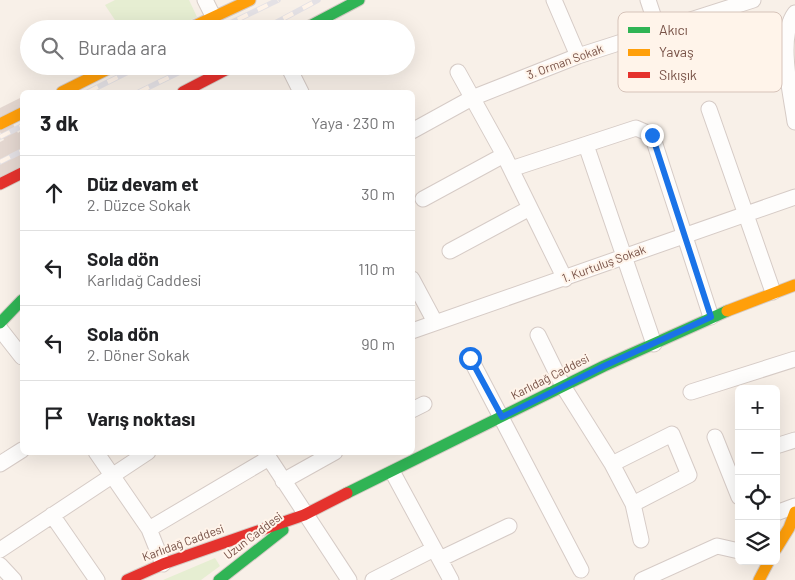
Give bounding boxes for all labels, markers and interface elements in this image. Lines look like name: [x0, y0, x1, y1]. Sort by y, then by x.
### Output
legend: [618, 12, 782, 92]
search box: [20, 20, 415, 75]
text: Akıcı: [659, 21, 688, 38]
icon: search: [38, 34, 66, 62]
text: Burada ara: [78, 36, 167, 59]
street label: 3. Orman Sokak: [525, 41, 605, 81]
text: Yavaş: [659, 43, 694, 60]
text: Sıkışık: [659, 66, 697, 83]
text: 3 dk: [40, 110, 79, 135]
text: Yaya · 230 m: [311, 113, 395, 132]
route end: [641, 124, 664, 147]
text: Düz devam et: [87, 172, 199, 195]
icon: ahead: [40, 179, 68, 207]
text: 30 m: [361, 184, 395, 203]
text: 2. Düzce Sokak: [87, 195, 191, 214]
street label: 1. Kurtuluş Sokak: [560, 241, 647, 285]
text: Sola dön: [87, 247, 159, 270]
icon: left: [40, 254, 68, 282]
text: 110 m: [358, 259, 395, 278]
text: Karlıdağ Caddesi: [87, 270, 201, 289]
text: Sola dön: [87, 322, 159, 345]
icon: left: [40, 329, 68, 357]
text: 90 m: [361, 334, 395, 353]
text: 2. Döner Sokak: [87, 345, 190, 364]
route start: [459, 347, 482, 370]
street label: Karlıdağ Caddesi: [508, 350, 591, 402]
map controls: [735, 385, 780, 565]
button: +: [735, 385, 780, 430]
icon: arrive: [40, 404, 68, 432]
text: Varış noktası: [87, 407, 195, 430]
button: −: [735, 430, 780, 475]
button: locate: [735, 475, 780, 520]
street label: Uzun Caddesi: [220, 509, 284, 562]
button: layers: [735, 520, 780, 565]
street label: Karlıdağ Caddesi: [140, 521, 225, 563]

